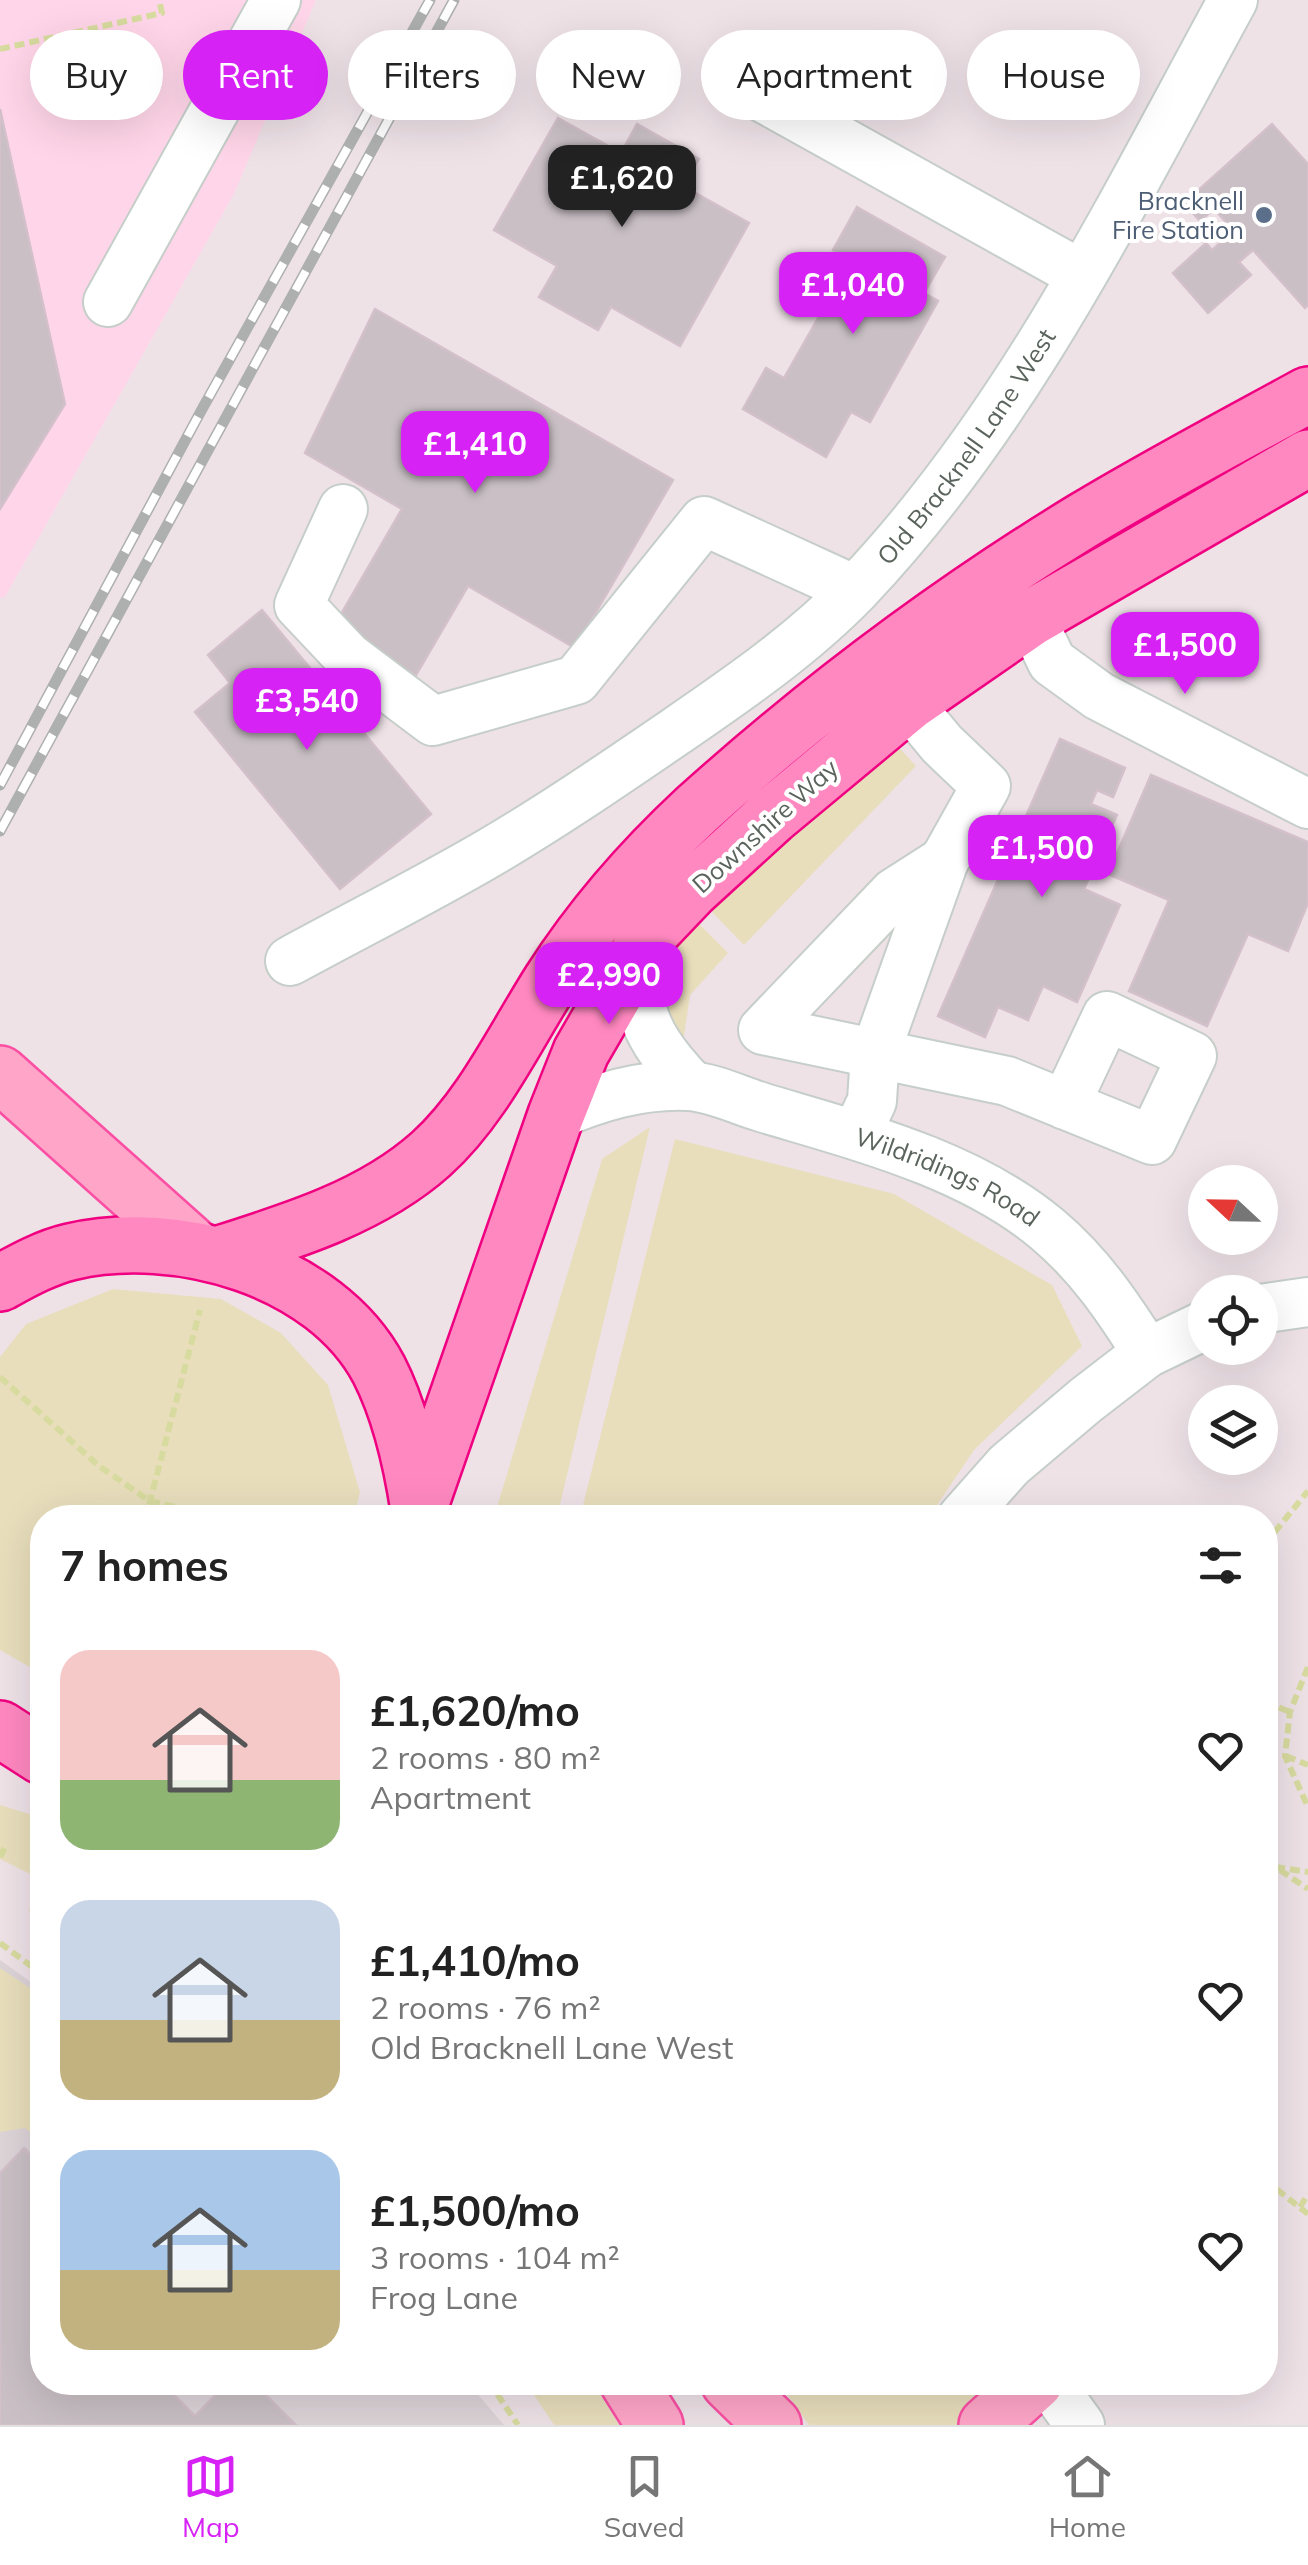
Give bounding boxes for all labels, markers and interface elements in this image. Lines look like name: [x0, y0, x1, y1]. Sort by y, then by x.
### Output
chip: Buy: [30, 30, 163, 120]
chip: Rent: [183, 30, 328, 120]
chip: Filters: [348, 30, 516, 120]
chip: New: [536, 30, 681, 120]
chip: Apartment: [701, 30, 947, 120]
chip: House: [967, 30, 1140, 120]
pin: £1,620: [541, 145, 703, 230]
text: £1,620: [570, 157, 674, 197]
place label: Bracknell Fire Station: [1112, 185, 1244, 245]
marker: Bracknell Fire Station: [1253, 204, 1275, 226]
pin: £1,040: [772, 252, 934, 337]
text: £1,040: [801, 264, 905, 304]
street label: Old Bracknell Lane West: [870, 322, 1062, 571]
pin: £1,410: [394, 411, 556, 496]
text: £1,410: [423, 423, 527, 463]
pin: £1,500: [1104, 612, 1266, 697]
text: £1,500: [1133, 624, 1237, 664]
pin: £3,540: [226, 668, 388, 753]
text: £3,540: [255, 680, 359, 720]
street label: Downshire Way: [685, 752, 844, 899]
pin: £1,500: [961, 815, 1123, 900]
text: £1,500: [990, 827, 1094, 867]
pin: £2,990: [528, 942, 690, 1027]
text: £2,990: [557, 954, 661, 994]
street label: Wildridings Road: [851, 1120, 1046, 1233]
north arrow: [1188, 1165, 1278, 1255]
map controls: [1188, 1165, 1278, 1475]
button: locate: [1188, 1275, 1278, 1365]
button: layers: [1188, 1385, 1278, 1475]
icon: filters: [1193, 1538, 1248, 1593]
text: 7 homes: [60, 1539, 229, 1592]
text: £1,620/mo: [370, 1684, 580, 1737]
icon: home: [140, 1690, 260, 1810]
icon: heart: [1193, 1723, 1248, 1778]
text: 2 rooms · 80 m²: [370, 1737, 601, 1777]
text: Apartment: [370, 1777, 531, 1817]
text: £1,410/mo: [370, 1934, 580, 1987]
icon: home: [140, 1940, 260, 2060]
icon: heart: [1193, 1973, 1248, 2028]
text: 2 rooms · 76 m²: [370, 1987, 601, 2027]
text: Old Bracknell Lane West: [370, 2027, 734, 2067]
text: £1,500/mo: [370, 2184, 580, 2237]
icon: home: [140, 2190, 260, 2310]
icon: heart: [1193, 2223, 1248, 2278]
text: 3 rooms · 104 m²: [370, 2237, 620, 2277]
text: Frog Lane: [370, 2277, 518, 2317]
tab: Map: [182, 2449, 240, 2544]
tab: Saved: [604, 2449, 685, 2544]
tab: Home: [1049, 2449, 1126, 2544]

